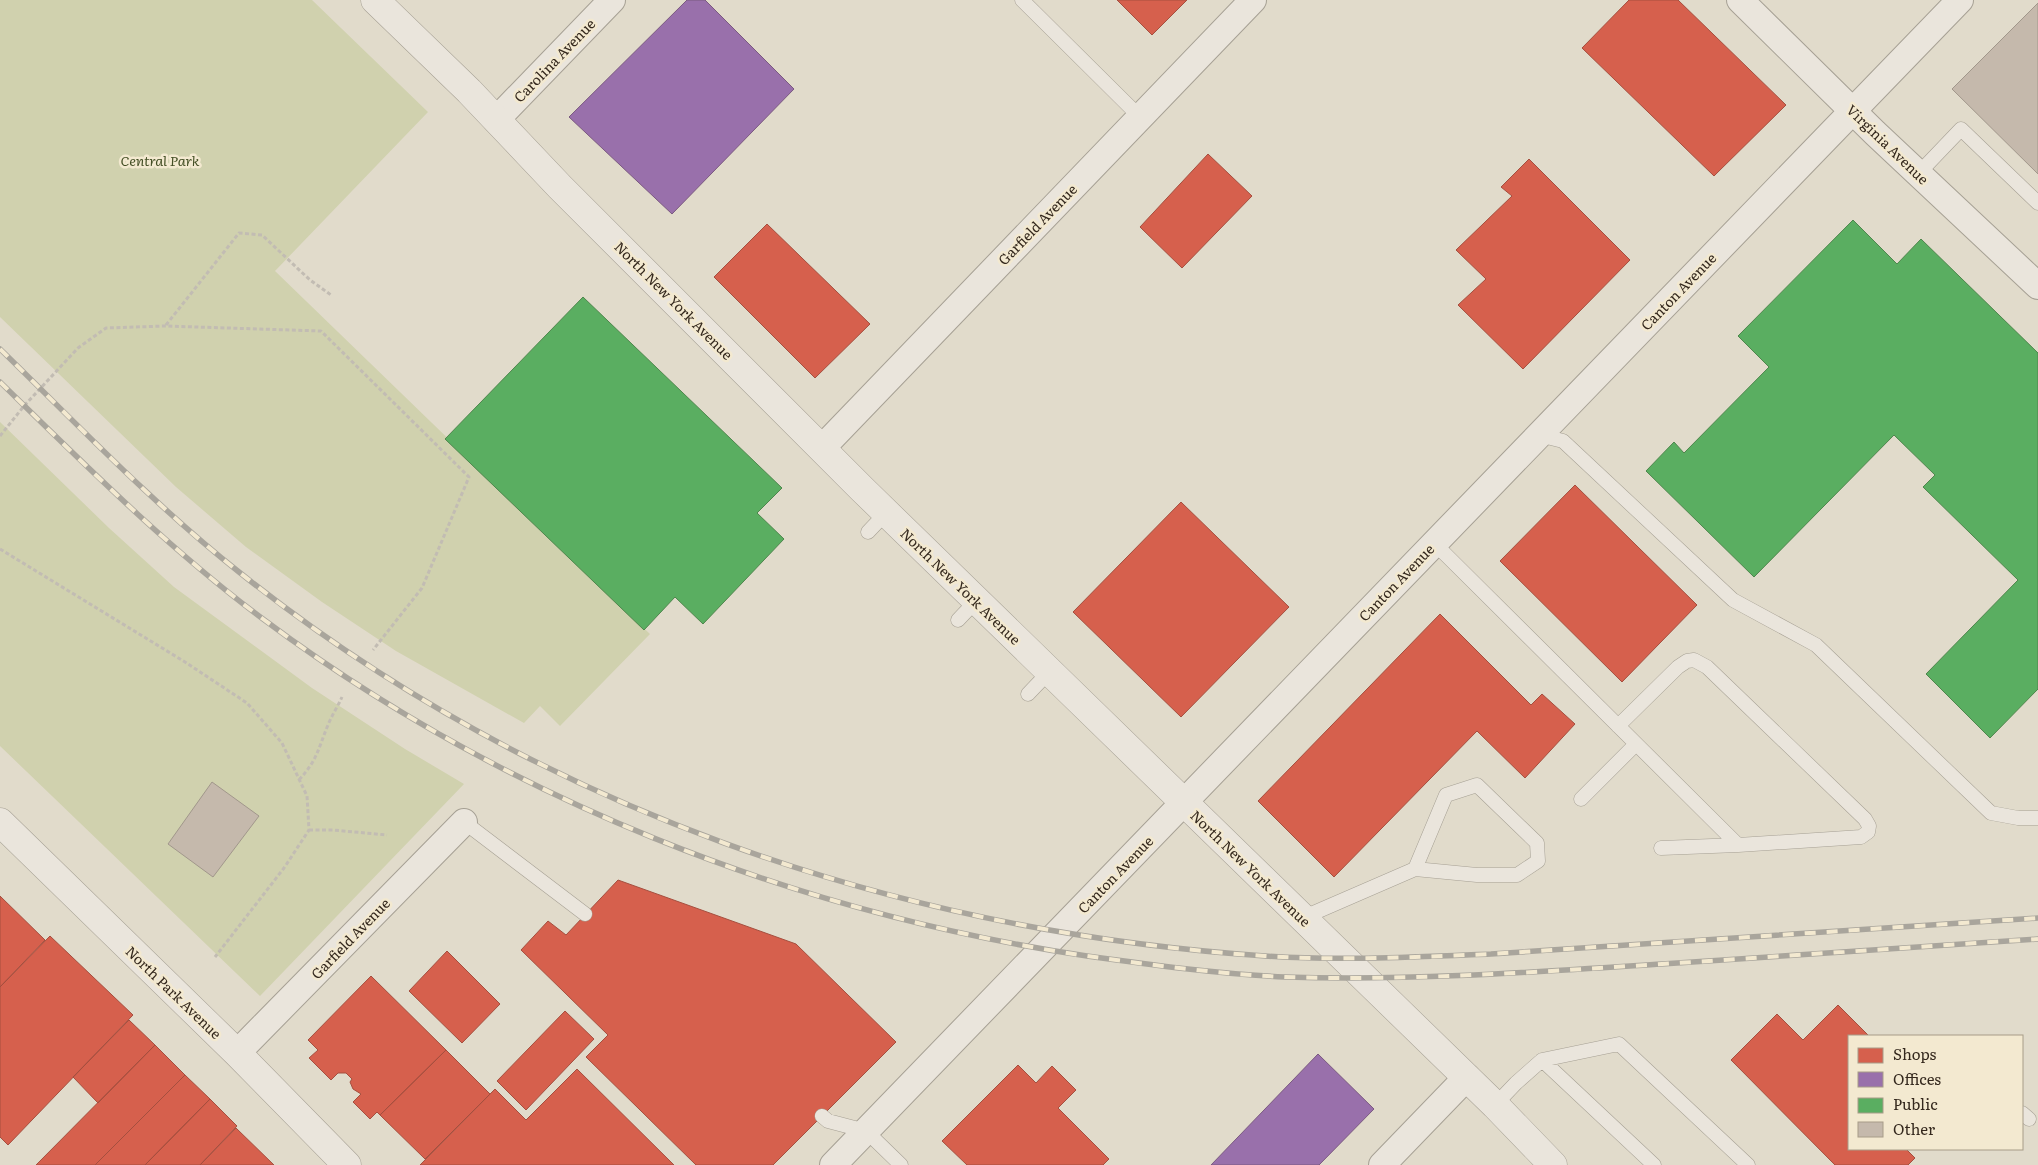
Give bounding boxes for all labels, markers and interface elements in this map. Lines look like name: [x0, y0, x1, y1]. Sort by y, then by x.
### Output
street label: Carolina Avenue: [509, 14, 599, 106]
street label: Virginia Avenue: [1842, 100, 1934, 188]
park label: Central Park: [121, 150, 200, 170]
street label: Garfield Avenue: [993, 179, 1081, 269]
street label: North New York Avenue: [610, 236, 738, 364]
street label: Canton Avenue: [1636, 248, 1720, 334]
street label: North New York Avenue: [897, 523, 1025, 649]
street label: Canton Avenue: [1354, 539, 1438, 625]
street label: North New York Avenue: [1187, 805, 1315, 931]
street label: Canton Avenue: [1073, 831, 1157, 917]
street label: Garfield Avenue: [306, 893, 394, 983]
street label: North Park Avenue: [122, 941, 226, 1043]
legend: [1848, 1035, 2023, 1150]
text: Shops: [1893, 1042, 1936, 1065]
text: Offices: [1893, 1067, 1941, 1090]
text: Public: [1893, 1092, 1938, 1115]
text: Other: [1893, 1117, 1935, 1140]

